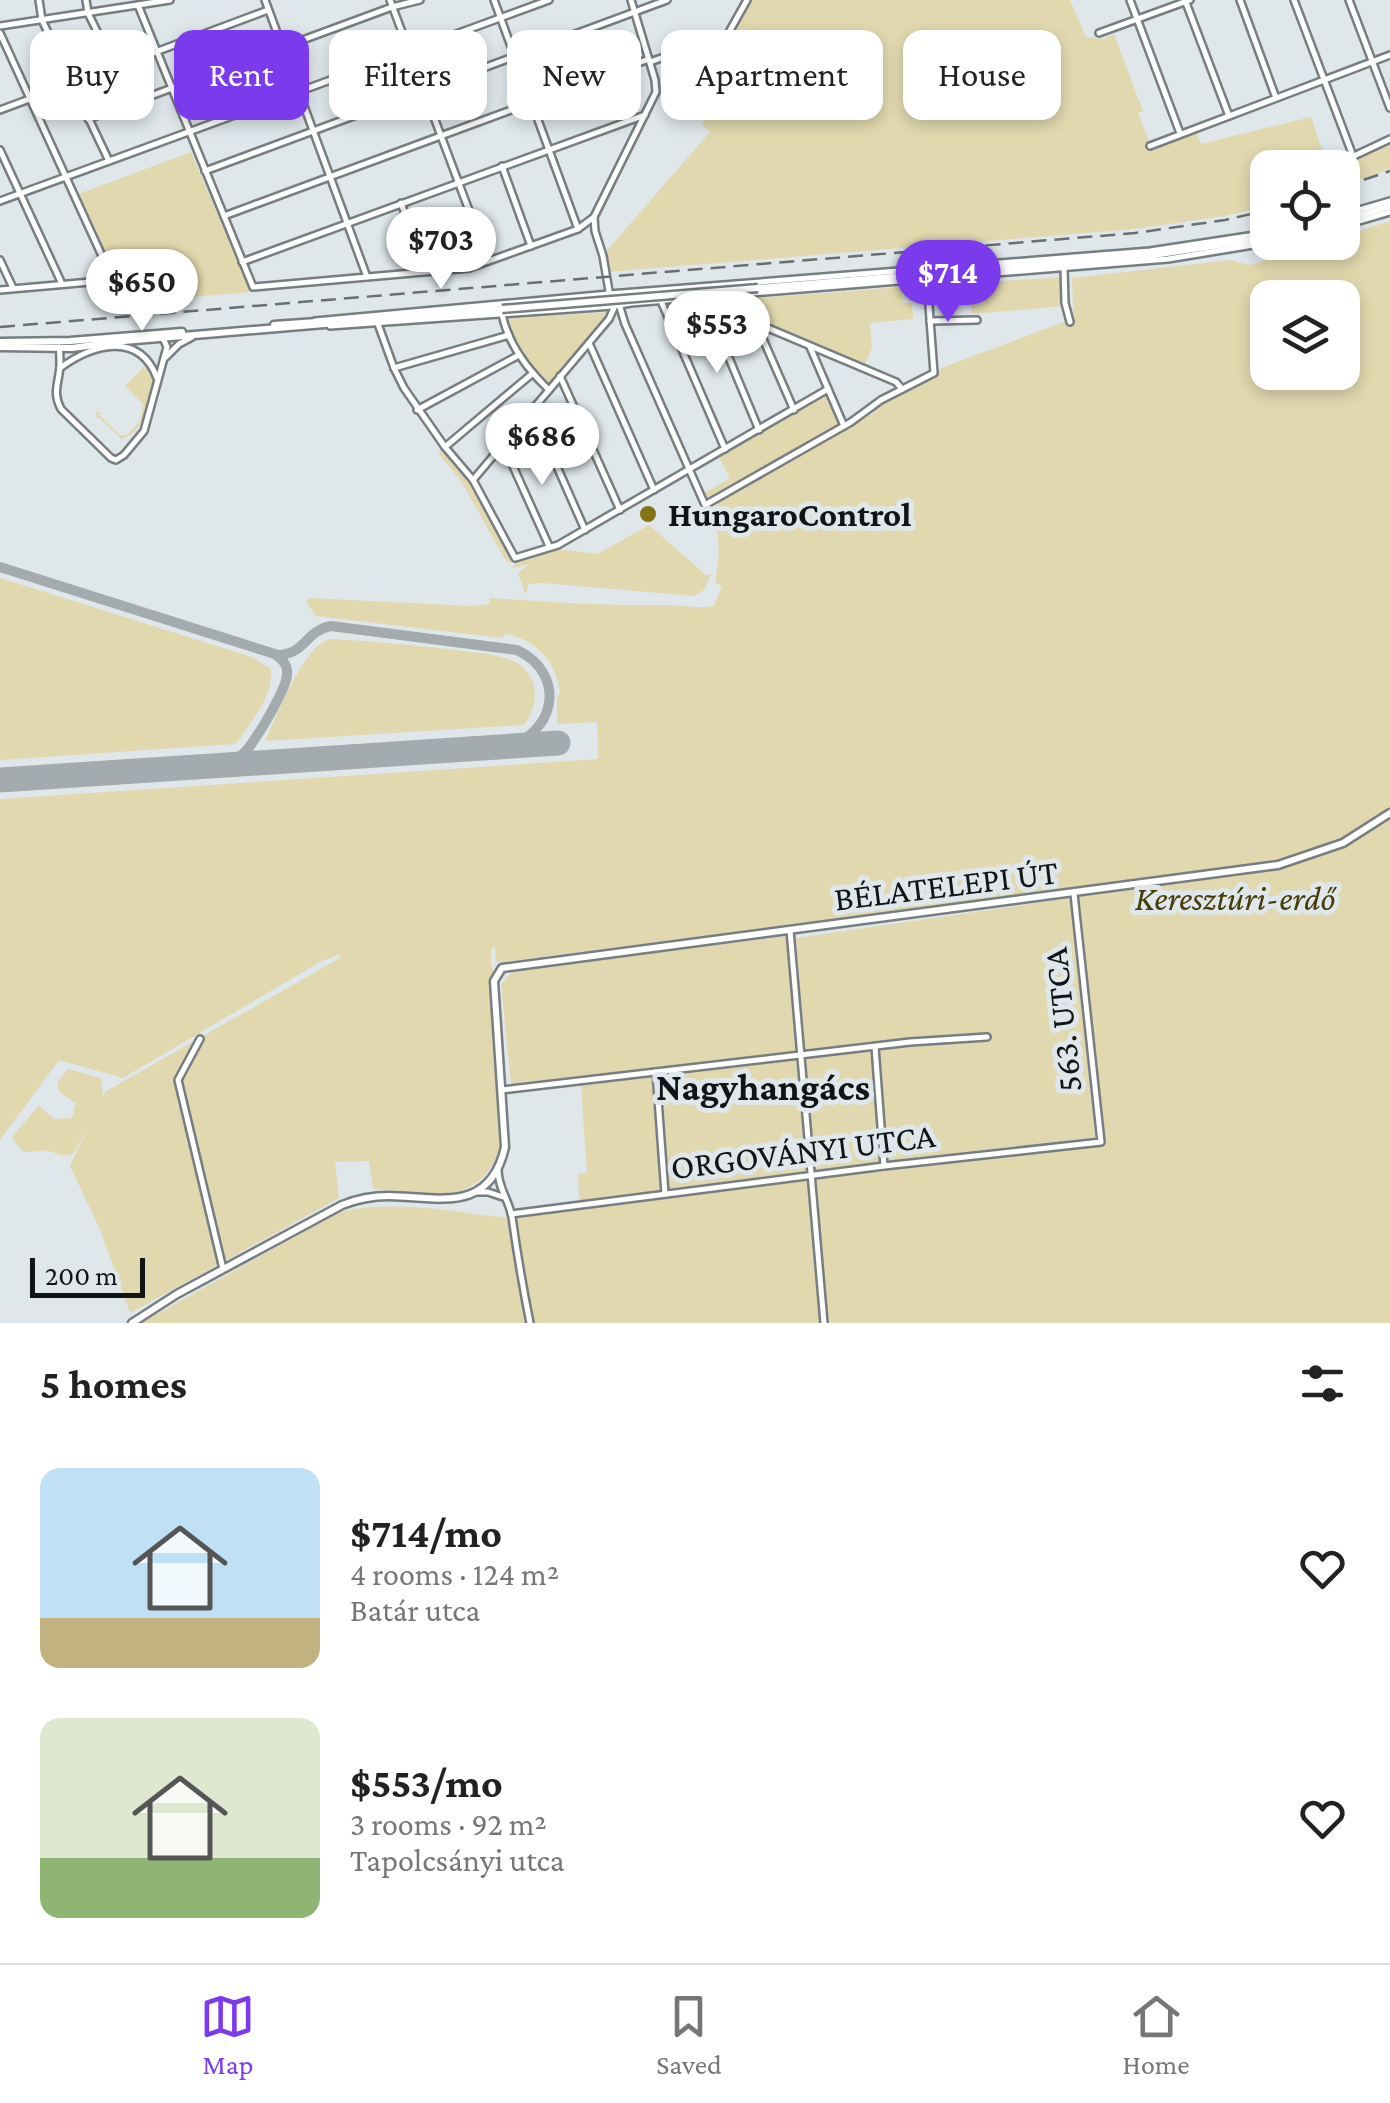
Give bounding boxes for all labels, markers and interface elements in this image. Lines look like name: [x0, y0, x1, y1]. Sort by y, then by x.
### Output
chip: Buy: [30, 30, 154, 120]
chip: Rent: [174, 30, 309, 120]
chip: Filters: [329, 30, 487, 120]
chip: New: [507, 30, 641, 120]
chip: Apartment: [661, 30, 883, 120]
chip: House: [903, 30, 1061, 120]
map controls: [1250, 150, 1360, 390]
button: locate: [1250, 150, 1360, 260]
pin: $703: [382, 207, 500, 292]
text: $703: [408, 221, 474, 257]
pin: $714: [889, 240, 1007, 325]
pin: $650: [83, 249, 201, 334]
text: $714: [918, 254, 978, 290]
text: $650: [108, 263, 176, 299]
button: layers: [1250, 280, 1360, 390]
pin: $553: [658, 291, 776, 376]
text: $553: [686, 305, 748, 341]
pin: $686: [483, 403, 601, 488]
text: $686: [507, 417, 577, 453]
place label: HungaroControl: [668, 495, 911, 534]
marker: HungaroControl: [637, 503, 659, 525]
street label: BÉLATELEPI ÚT: [832, 852, 1060, 919]
park label: Keresztúri-erdő: [1135, 879, 1337, 918]
street label: 563. UTCA: [1035, 945, 1089, 1094]
district label: Nagyhangács: [656, 1066, 870, 1108]
street label: ORGOVÁNYI UTCA: [669, 1116, 938, 1187]
scale bar: [30, 1253, 145, 1298]
text: 200 m: [45, 1260, 118, 1291]
icon: filters: [1295, 1356, 1350, 1411]
text: 5 homes: [40, 1360, 187, 1407]
icon: home: [120, 1508, 240, 1628]
text: $714/mo: [350, 1509, 502, 1556]
icon: heart: [1295, 1541, 1350, 1596]
text: 4 rooms · 124 m²: [350, 1556, 559, 1592]
text: Batár utca: [350, 1592, 480, 1628]
icon: home: [120, 1758, 240, 1878]
text: $553/mo: [350, 1759, 503, 1806]
icon: heart: [1295, 1791, 1350, 1846]
text: 3 rooms · 92 m²: [350, 1806, 547, 1842]
text: Tapolcsányi utca: [350, 1842, 565, 1878]
tab: Map: [200, 1989, 255, 2080]
tab: Saved: [656, 1989, 722, 2080]
tab: Home: [1123, 1989, 1190, 2080]

